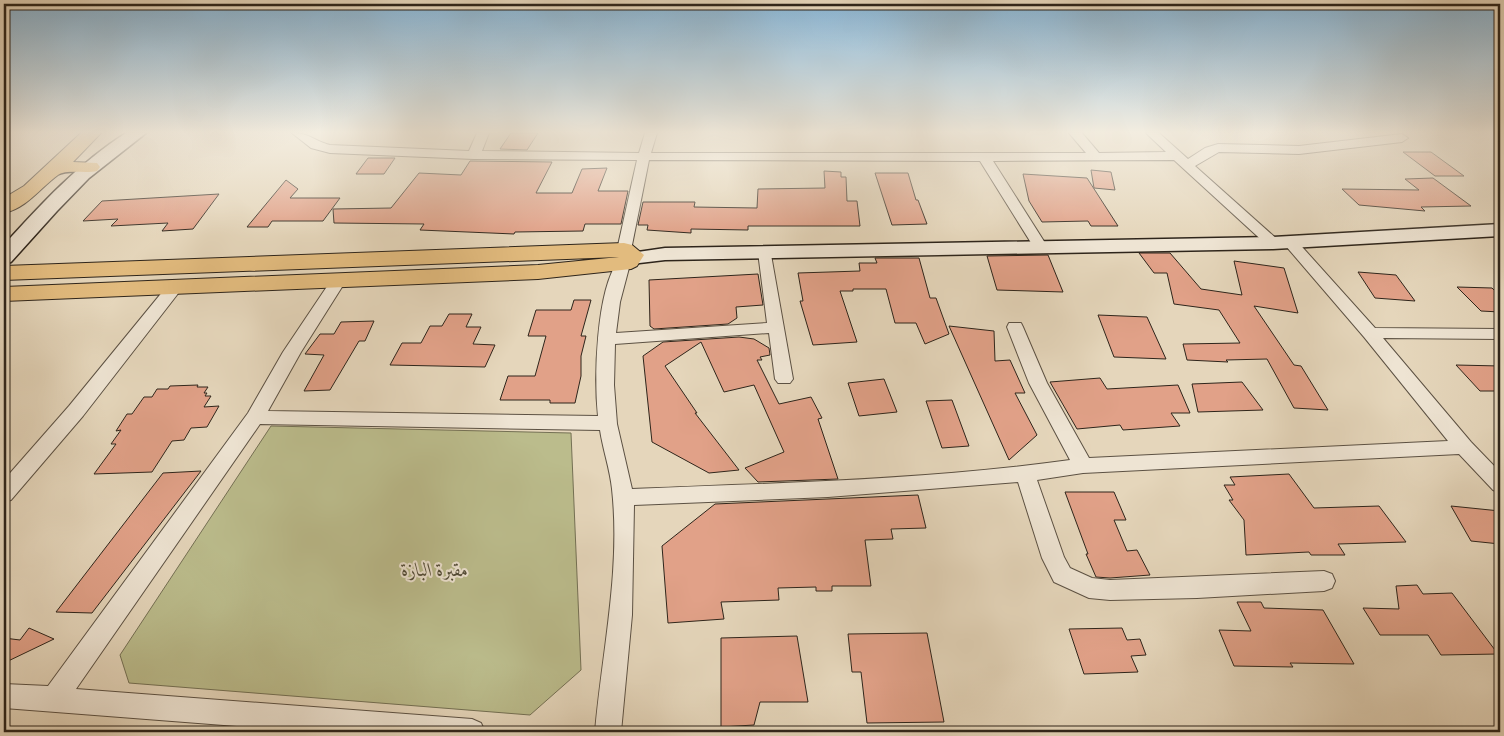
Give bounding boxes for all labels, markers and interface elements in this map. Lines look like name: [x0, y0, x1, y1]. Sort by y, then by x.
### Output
park label: مقبرة البازة: [400, 558, 469, 582]

